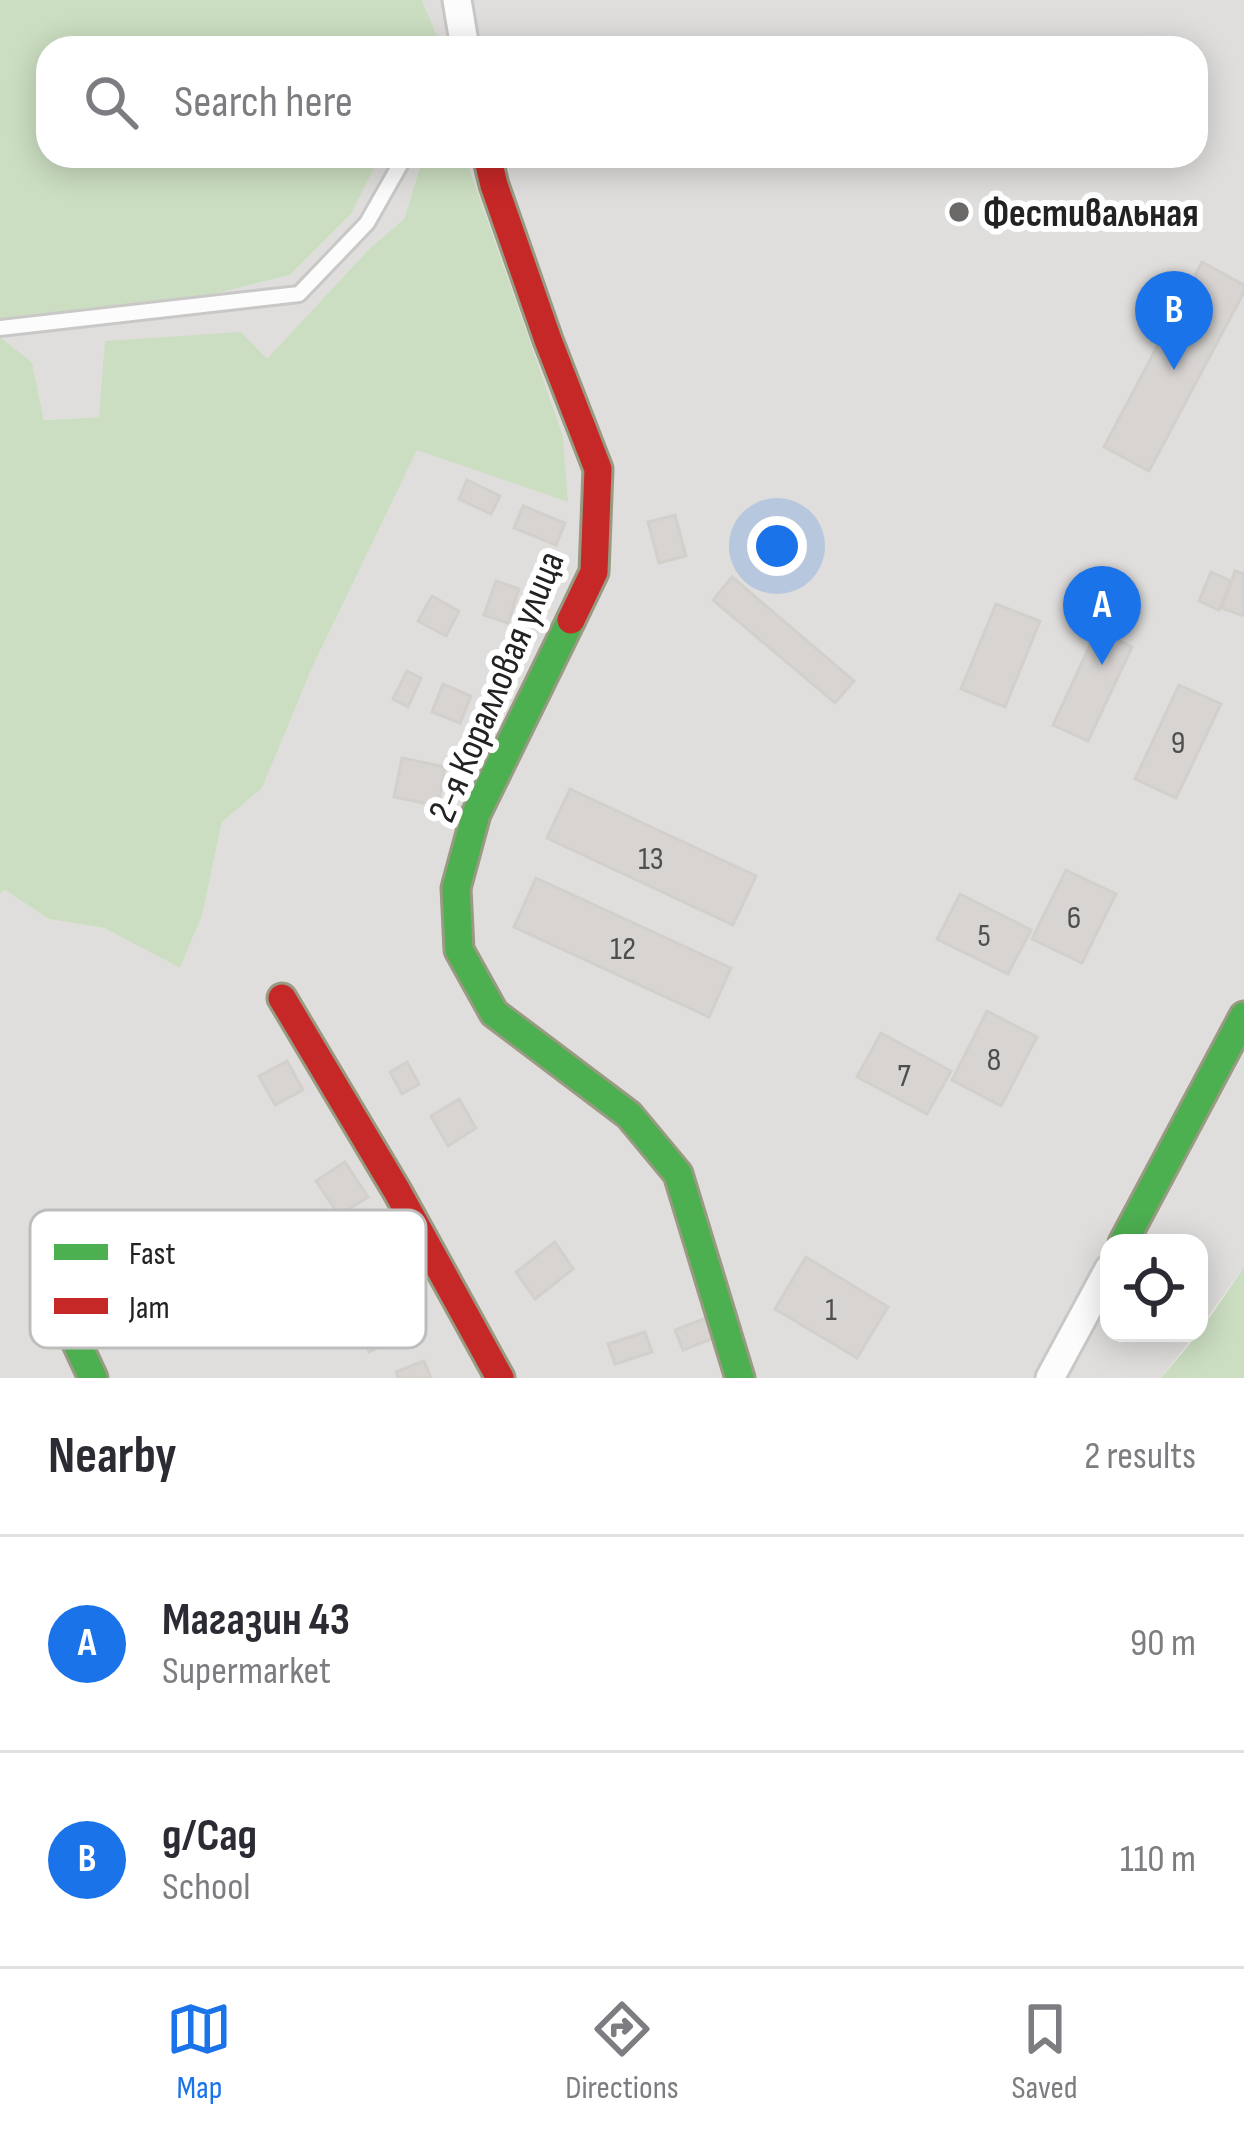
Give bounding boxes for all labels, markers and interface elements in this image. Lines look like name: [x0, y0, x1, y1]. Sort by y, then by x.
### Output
search box: [36, 36, 1208, 168]
icon: search: [78, 69, 144, 135]
text: Search here: [174, 75, 353, 130]
place label: Фестивальная: [983, 191, 1199, 238]
marker: Фестивальная: [946, 199, 972, 225]
pin: B: [1135, 271, 1213, 370]
your location: [747, 516, 807, 576]
street label: 2-я Коралловая улица: [419, 545, 575, 829]
pin: A: [1063, 566, 1141, 665]
house number: 9: [1171, 723, 1185, 763]
house number: 13: [638, 839, 664, 879]
house number: 6: [1067, 898, 1081, 938]
house number: 5: [977, 916, 991, 956]
house number: 12: [610, 929, 636, 969]
house number: 8: [987, 1040, 1001, 1080]
house number: 7: [897, 1056, 911, 1096]
legend: [30, 1210, 426, 1348]
text: Fast: [129, 1234, 176, 1274]
map controls: [1100, 1234, 1208, 1342]
button: locate: [1100, 1234, 1208, 1342]
text: Jam: [128, 1288, 170, 1328]
house number: 1: [825, 1290, 837, 1330]
text: Nearby: [48, 1426, 177, 1487]
text: 2 results: [1084, 1433, 1196, 1480]
text: Магазин 43: [162, 1593, 350, 1648]
text: A: [78, 1620, 96, 1667]
text: 90 m: [1130, 1620, 1196, 1667]
text: Supermarket: [162, 1648, 331, 1695]
text: д/Сад: [162, 1809, 257, 1864]
text: B: [78, 1836, 96, 1883]
text: 110 m: [1120, 1836, 1196, 1883]
text: School: [162, 1864, 251, 1911]
tab: Map: [166, 1996, 232, 2108]
tab: Directions: [565, 1996, 679, 2108]
tab: Saved: [1011, 1996, 1078, 2108]

